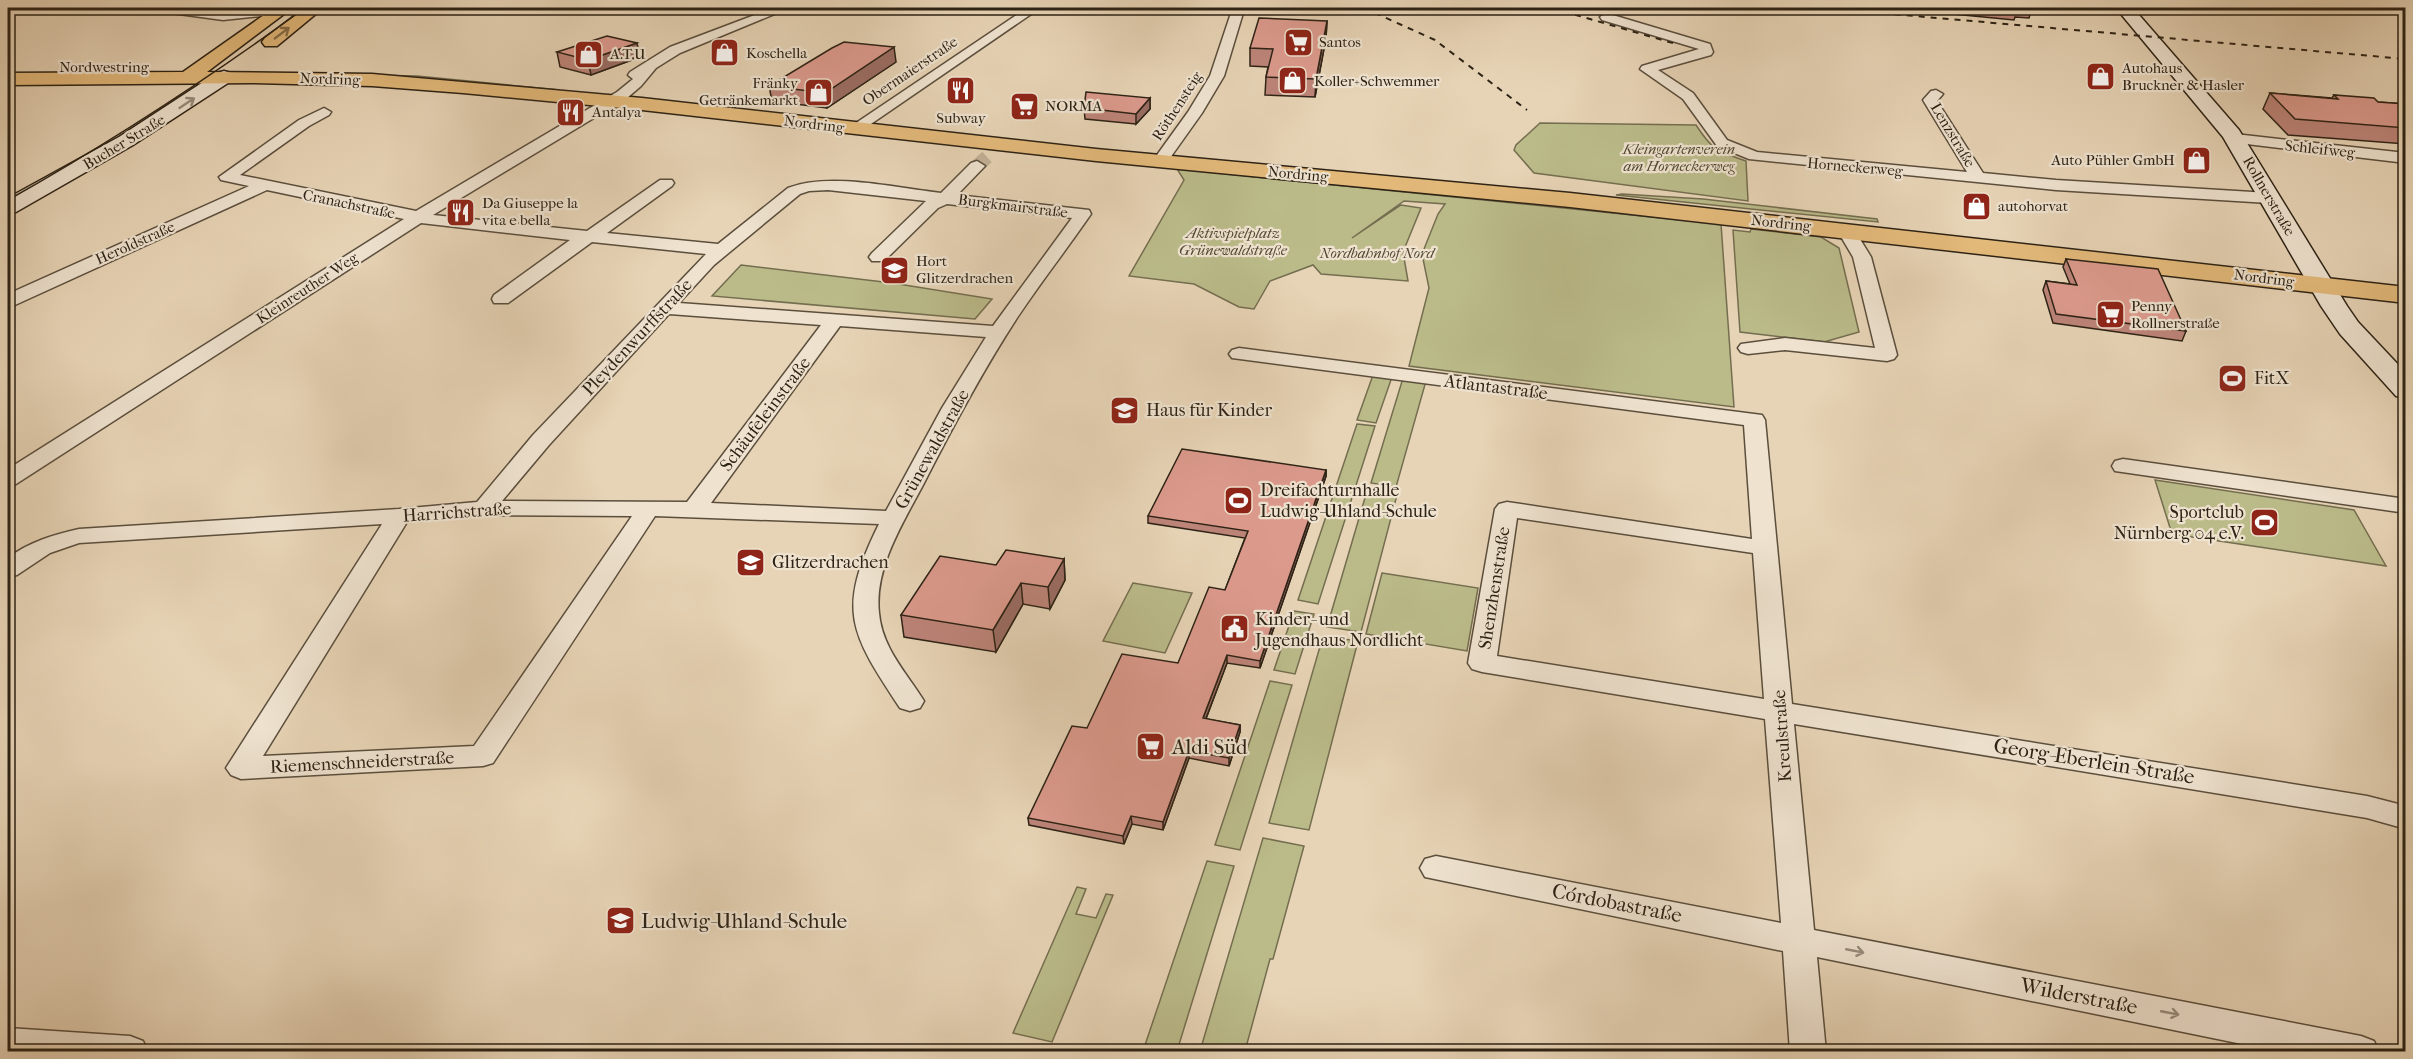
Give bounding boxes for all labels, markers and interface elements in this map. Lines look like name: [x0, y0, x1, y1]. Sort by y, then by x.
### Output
supermarket icon: Santos: [1282, 26, 1314, 58]
one-way arrow: [273, 27, 289, 40]
street label: Obermaierstraße: [859, 32, 961, 109]
place label: Santos: [1319, 33, 1361, 51]
shop icon: Koschella: [709, 37, 741, 69]
shop icon: A.T.U: [573, 38, 605, 70]
place label: Koschella: [746, 44, 808, 62]
place label: A.T.U: [609, 45, 646, 63]
street label: Nordwestring: [59, 58, 150, 76]
place label: Autohaus Bruckner & Hasler: [2121, 59, 2245, 94]
shop icon: Autohaus Bruckner & Hasler: [2085, 61, 2117, 93]
shop icon: Koller+Schwemmer: [1277, 65, 1309, 97]
street label: Röthensteig: [1148, 67, 1207, 144]
street label: Nordring: [299, 69, 362, 89]
place label: Koller+Schwemmer: [1314, 72, 1440, 90]
place label: Fränky Getränkemarkt: [699, 74, 799, 109]
restaurant icon: Subway: [945, 75, 977, 107]
shop icon: Fränky Getränkemarkt: [803, 76, 835, 108]
supermarket icon: NORMA: [1008, 90, 1040, 122]
restaurant icon: Antalya: [555, 96, 587, 128]
one-way arrow: [178, 97, 195, 109]
place label: NORMA: [1045, 97, 1103, 115]
street label: Lenzstraße: [1927, 100, 1979, 171]
place label: Antalya: [591, 103, 642, 121]
place label: Subway: [936, 109, 987, 127]
street label: Bucher Straße: [80, 110, 169, 173]
street label: Nordring: [783, 111, 846, 137]
street label: Schleifweg: [2284, 136, 2357, 162]
park label: Kleingartenverein am Horneckerweg: [1622, 140, 1736, 175]
shop icon: Auto Pühler GmbH: [2180, 144, 2212, 176]
place label: Auto Pühler GmbH: [2050, 151, 2175, 169]
street label: Rollnerstraße: [2239, 153, 2299, 239]
street label: Horneckerweg: [1806, 154, 1905, 180]
street label: Nordring: [1267, 162, 1330, 186]
street label: Cranachstraße: [301, 185, 397, 223]
street label: Burgkmairstraße: [957, 190, 1069, 222]
shop icon: autohorvat: [1961, 190, 1993, 222]
place label: Da Giuseppe la vita e bella: [482, 194, 579, 229]
restaurant icon: Da Giuseppe la vita e bella: [445, 196, 477, 228]
place label: autohorvat: [1998, 197, 2069, 215]
street label: Nordring: [1750, 211, 1813, 235]
street label: Heroldstraße: [93, 217, 178, 268]
park label: Aktivspielplatz Grünewaldstraße: [1179, 224, 1288, 259]
park label: Nordbahnhof Nord: [1319, 244, 1437, 262]
street label: Kleinreuther Weg: [253, 248, 362, 328]
place label: Hort Glitzerdrachen: [916, 252, 1014, 287]
school or university icon: Hort Glitzerdrachen: [879, 254, 911, 286]
street label: Nordring: [2233, 265, 2296, 291]
street label: Pleydenwurffstraße: [578, 275, 697, 400]
place label: Penny Rollnerstraße: [2131, 297, 2220, 332]
supermarket icon: Penny Rollnerstraße: [2094, 299, 2126, 331]
street label: Schäufeleinstraße: [716, 353, 815, 476]
sports icon: FitX: [2217, 362, 2249, 394]
place label: FitX: [2254, 368, 2289, 389]
street label: Atlantastraße: [1442, 371, 1549, 404]
street label: Grünewaldstraße: [891, 386, 974, 513]
school or university icon: Haus für Kinder: [1109, 394, 1141, 426]
place label: Haus für Kinder: [1146, 400, 1272, 421]
place label: Dreifachturnhalle Ludwig-Uhland-Schule: [1260, 480, 1437, 522]
sports icon: Dreifachturnhalle Ludwig-Uhland-Schule: [1223, 484, 1255, 516]
street label: Harrichstraße: [402, 498, 512, 527]
place label: Sportclub Nürnberg 04 e.V.: [2114, 502, 2244, 544]
sports icon: Sportclub Nürnberg 04 e.V.: [2249, 506, 2281, 538]
street label: Shenzhenstraße: [1474, 525, 1515, 651]
school or university icon: Glitzerdrachen: [735, 546, 767, 578]
place label: Glitzerdrachen: [772, 552, 889, 573]
place label: Kinder- und Jugendhaus Nordlicht: [1253, 609, 1424, 651]
public building icon: Kinder- und Jugendhaus Nordlicht: [1218, 613, 1250, 645]
street label: Kreulstraße: [1769, 689, 1796, 783]
supermarket icon: Aldi Süd: [1135, 731, 1167, 763]
street label: Georg-Eberlein-Straße: [1992, 733, 2196, 789]
place label: Aldi Süd: [1171, 735, 1248, 759]
street label: Riemenschneiderstraße: [269, 747, 455, 778]
street label: Córdobastraße: [1550, 879, 1684, 927]
school or university icon: Ludwig-Uhland-Schule: [604, 905, 636, 937]
place label: Ludwig-Uhland-Schule: [641, 909, 847, 933]
one-way arrow: [1844, 946, 1864, 957]
street label: Wilderstraße: [2017, 973, 2140, 1019]
one-way arrow: [2160, 1008, 2179, 1020]

